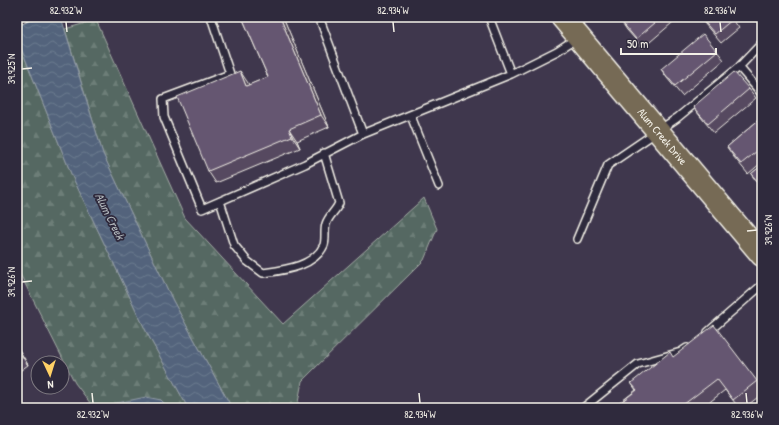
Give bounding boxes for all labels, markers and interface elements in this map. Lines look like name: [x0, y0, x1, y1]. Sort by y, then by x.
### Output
text: 82.932°W: [50, 4, 83, 17]
text: 82.934°W: [377, 4, 410, 17]
text: 82.936°W: [704, 4, 737, 17]
scale bar: [621, 30, 716, 56]
text: 50 m: [627, 35, 648, 52]
text: 39.925°N: [5, 54, 18, 84]
street label: Alum Creek Drive: [635, 105, 691, 168]
water label: Alum Creek: [91, 190, 129, 243]
text: 39.926°N: [762, 215, 775, 245]
text: 39.926°N: [5, 267, 18, 297]
north arrow: [30, 355, 70, 395]
text: N: [47, 378, 54, 392]
text: 82.932°W: [77, 408, 110, 421]
text: 82.934°W: [404, 408, 437, 421]
text: 82.936°W: [731, 408, 764, 421]

